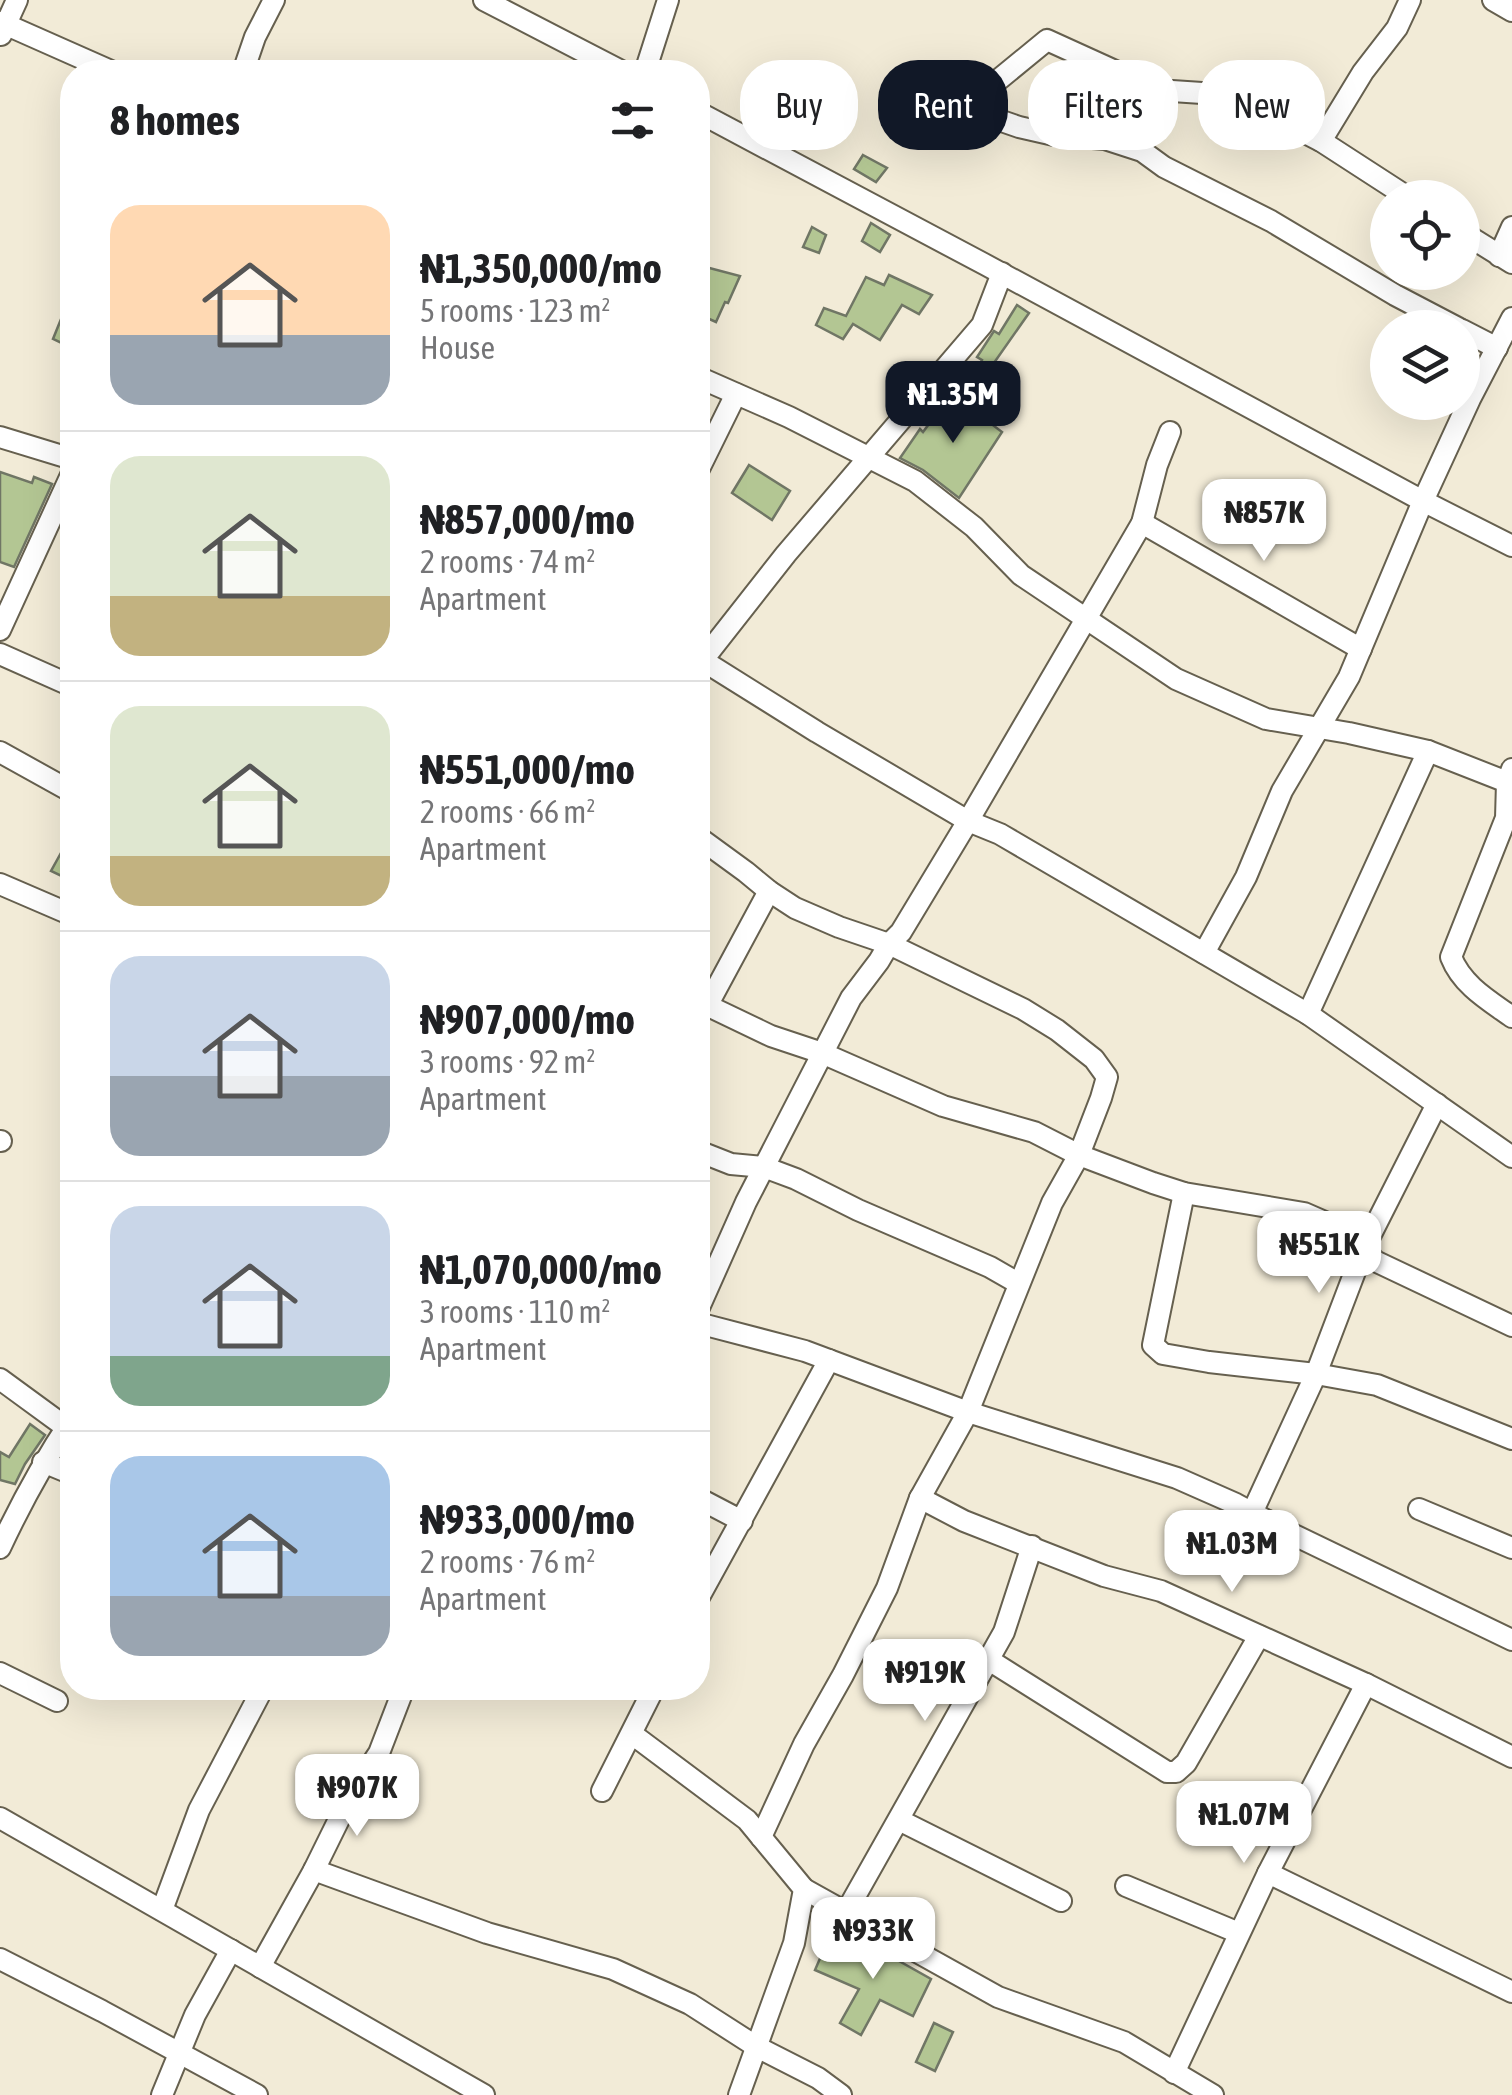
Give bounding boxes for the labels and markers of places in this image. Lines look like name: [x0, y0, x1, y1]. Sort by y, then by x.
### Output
pin: ₦1.35M: [872, 361, 1034, 446]
pin: ₦857K: [1194, 479, 1334, 564]
pin: ₦551K: [1249, 1211, 1389, 1296]
pin: ₦1.03M: [1151, 1510, 1313, 1595]
pin: ₦919K: [855, 1639, 995, 1724]
pin: ₦907K: [287, 1754, 427, 1839]
pin: ₦1.07M: [1163, 1781, 1325, 1866]
pin: ₦933K: [803, 1897, 943, 1982]

